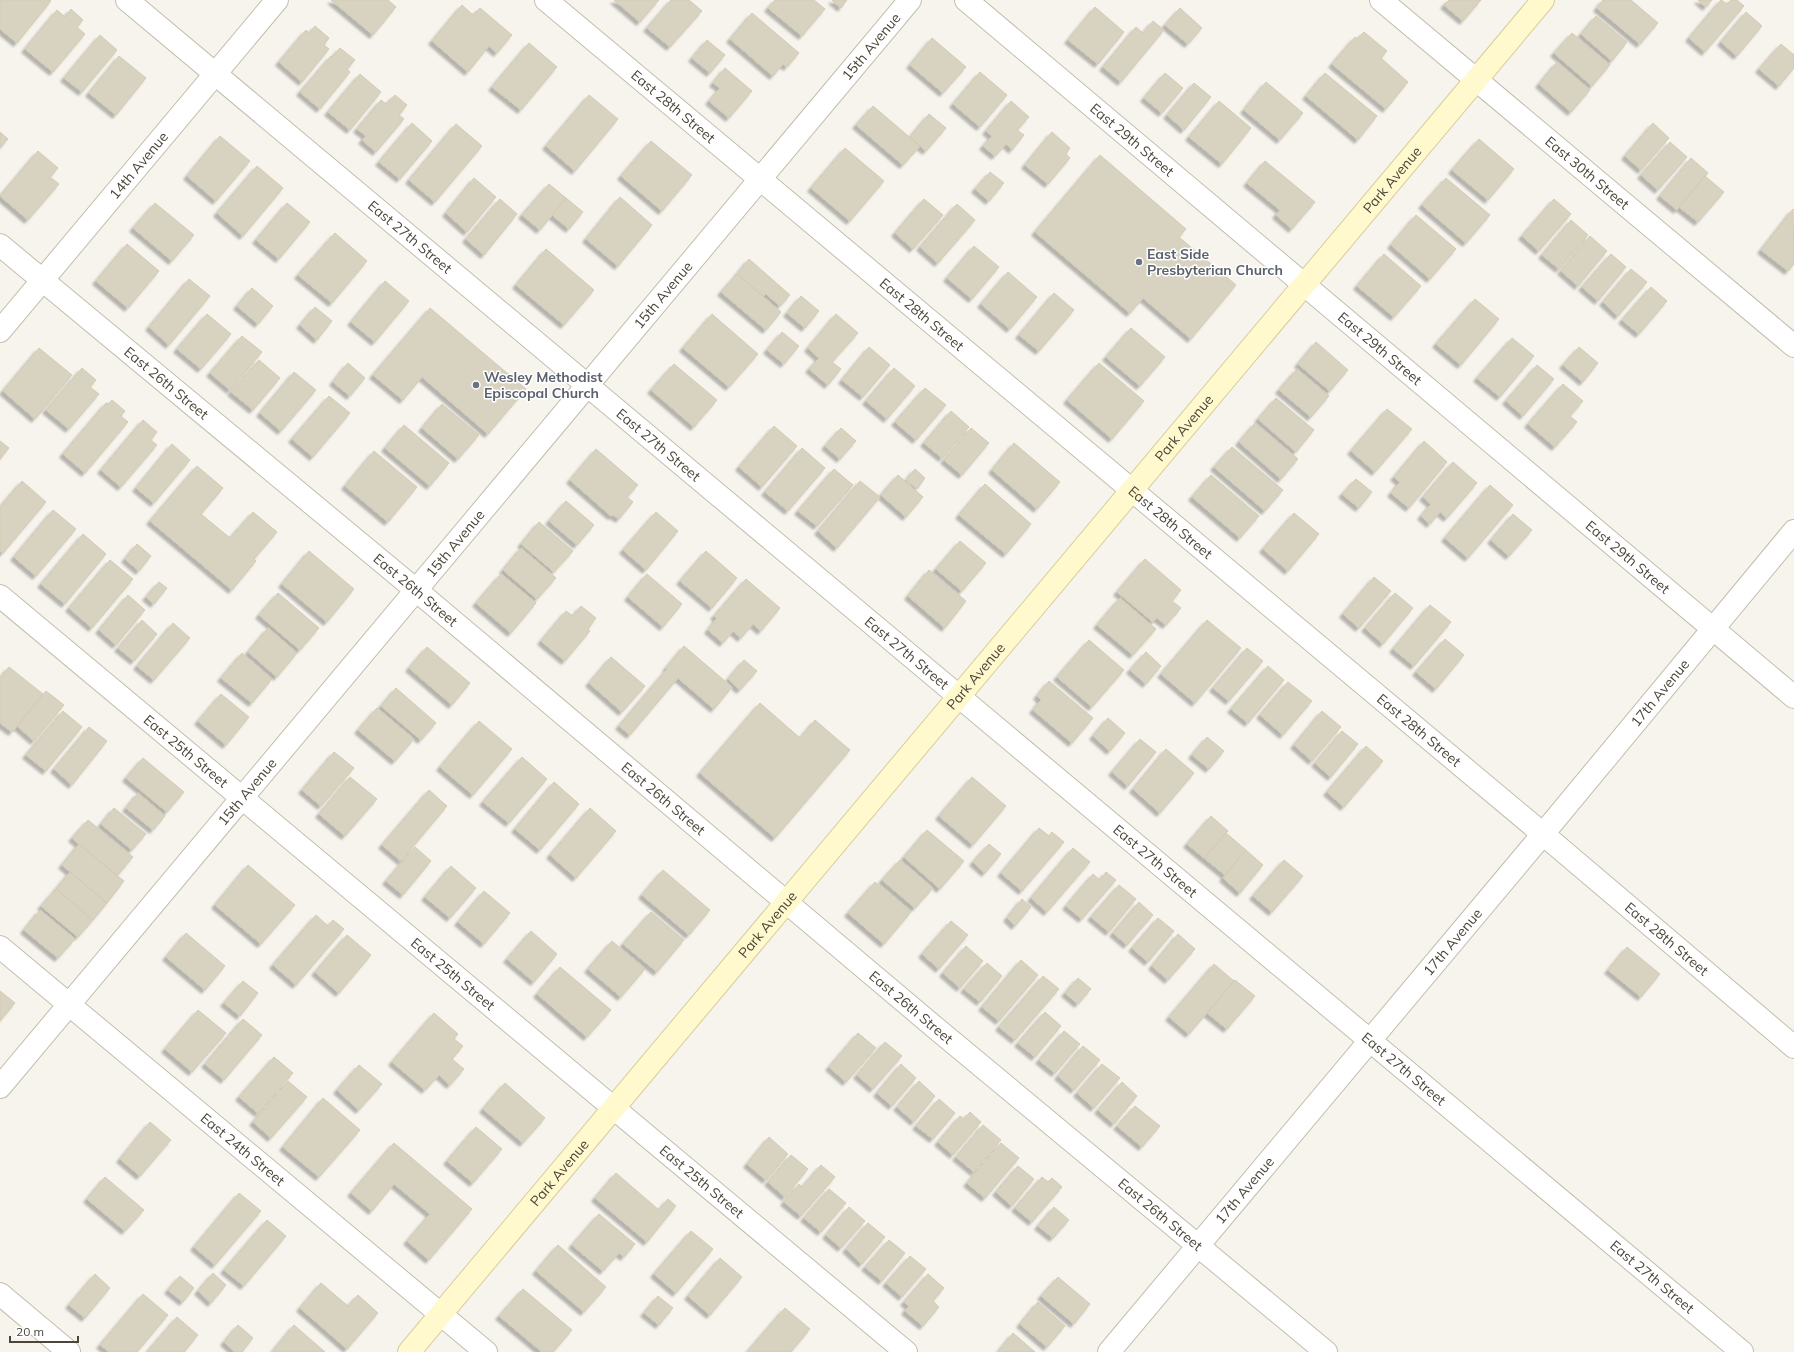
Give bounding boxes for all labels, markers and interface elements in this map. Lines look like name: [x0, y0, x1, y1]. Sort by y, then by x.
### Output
street label: 15th Avenue: [838, 9, 904, 84]
street label: East 28th Street: [628, 66, 719, 147]
street label: East 29th Street: [1086, 99, 1178, 180]
street label: 14th Avenue: [105, 128, 172, 203]
street label: East 30th Street: [1541, 132, 1633, 213]
street label: Park Avenue: [1359, 143, 1425, 217]
street label: East 27th Street: [364, 196, 456, 277]
place label: East Side Presbyterian Church: [1147, 245, 1283, 279]
marker: East Side Presbyterian Church: [1134, 257, 1144, 267]
street label: 15th Avenue: [630, 258, 696, 332]
street label: East 28th Street: [876, 274, 968, 355]
street label: East 29th Street: [1334, 308, 1426, 389]
street label: East 26th Street: [120, 343, 212, 423]
place label: Wesley Methodist Episcopal Church: [484, 368, 603, 402]
marker: Wesley Methodist Episcopal Church: [471, 380, 481, 390]
street label: Park Avenue: [1151, 391, 1217, 465]
street label: East 27th Street: [613, 404, 704, 485]
street label: East 28th Street: [1125, 482, 1216, 563]
street label: 15th Avenue: [422, 506, 488, 581]
street label: East 29th Street: [1582, 517, 1674, 598]
street label: East 26th Street: [370, 549, 461, 630]
street label: East 27th Street: [861, 612, 953, 693]
street label: Park Avenue: [943, 639, 1009, 713]
street label: 17th Avenue: [1627, 655, 1693, 730]
street label: East 28th Street: [1373, 690, 1465, 771]
street label: East 25th Street: [140, 711, 232, 791]
street label: 15th Avenue: [214, 754, 280, 829]
street label: East 26th Street: [618, 758, 709, 839]
street label: East 27th Street: [1109, 820, 1201, 901]
street label: Park Avenue: [734, 887, 801, 962]
street label: East 28th Street: [1621, 898, 1712, 980]
street label: 17th Avenue: [1419, 905, 1486, 979]
street label: East 25th Street: [407, 934, 499, 1014]
street label: East 26th Street: [865, 967, 957, 1048]
street label: East 27th Street: [1358, 1028, 1450, 1109]
street label: East 24th Street: [197, 1109, 289, 1190]
street label: Park Avenue: [526, 1136, 593, 1210]
street label: East 25th Street: [656, 1141, 748, 1222]
street label: 17th Avenue: [1211, 1153, 1278, 1228]
street label: East 26th Street: [1114, 1174, 1206, 1255]
street label: East 27th Street: [1606, 1236, 1698, 1317]
scale bar: [10, 1318, 78, 1344]
text: 20 m: [16, 1324, 44, 1339]

